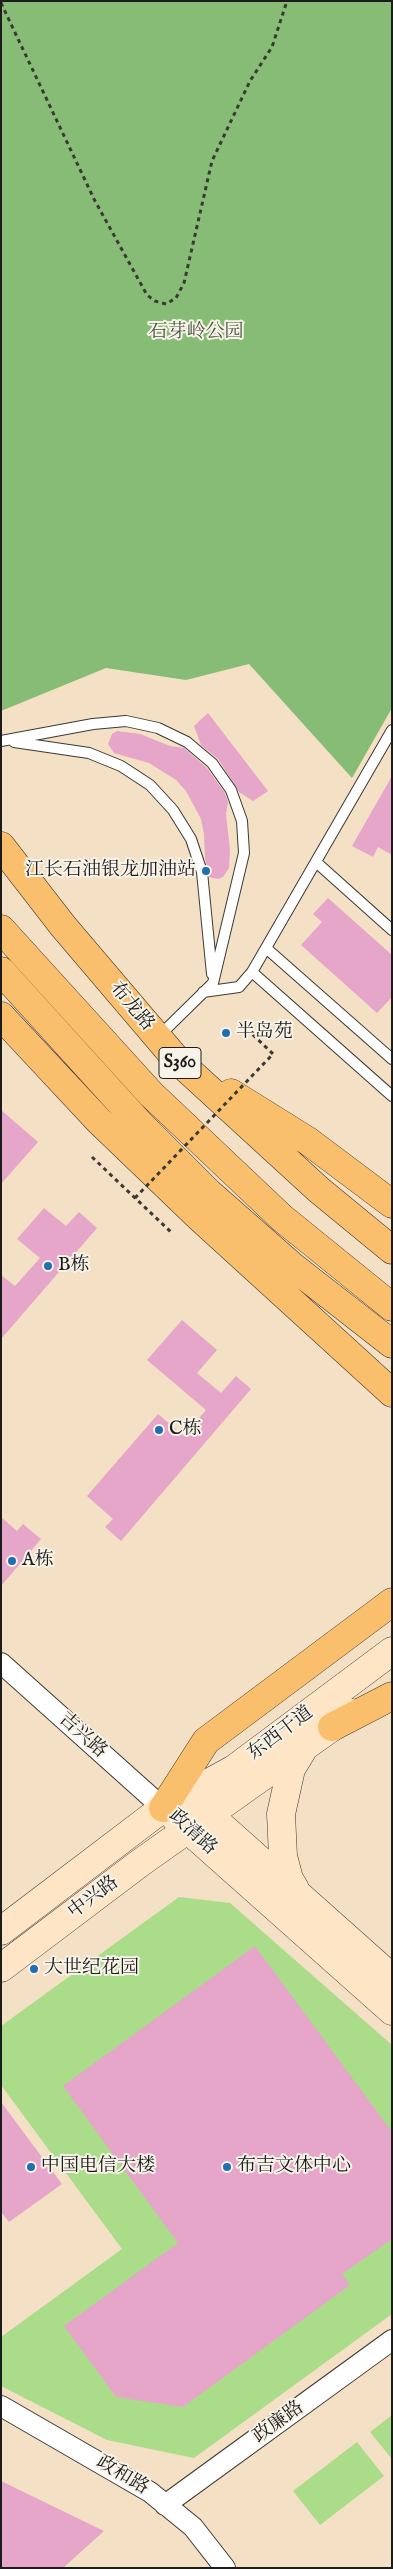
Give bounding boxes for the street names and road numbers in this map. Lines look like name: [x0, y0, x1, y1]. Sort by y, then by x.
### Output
street label: 布龙路: [104, 978, 158, 1036]
road number: S360: [159, 1048, 201, 1078]
street label: 东西干道: [244, 1702, 318, 1766]
street label: 吉兴路: [53, 1708, 111, 1764]
street label: 政清路: [163, 1805, 221, 1861]
street label: 中兴路: [64, 1872, 124, 1924]
street label: 政廉路: [249, 2397, 309, 2449]
street label: 政和路: [92, 2452, 152, 2500]

